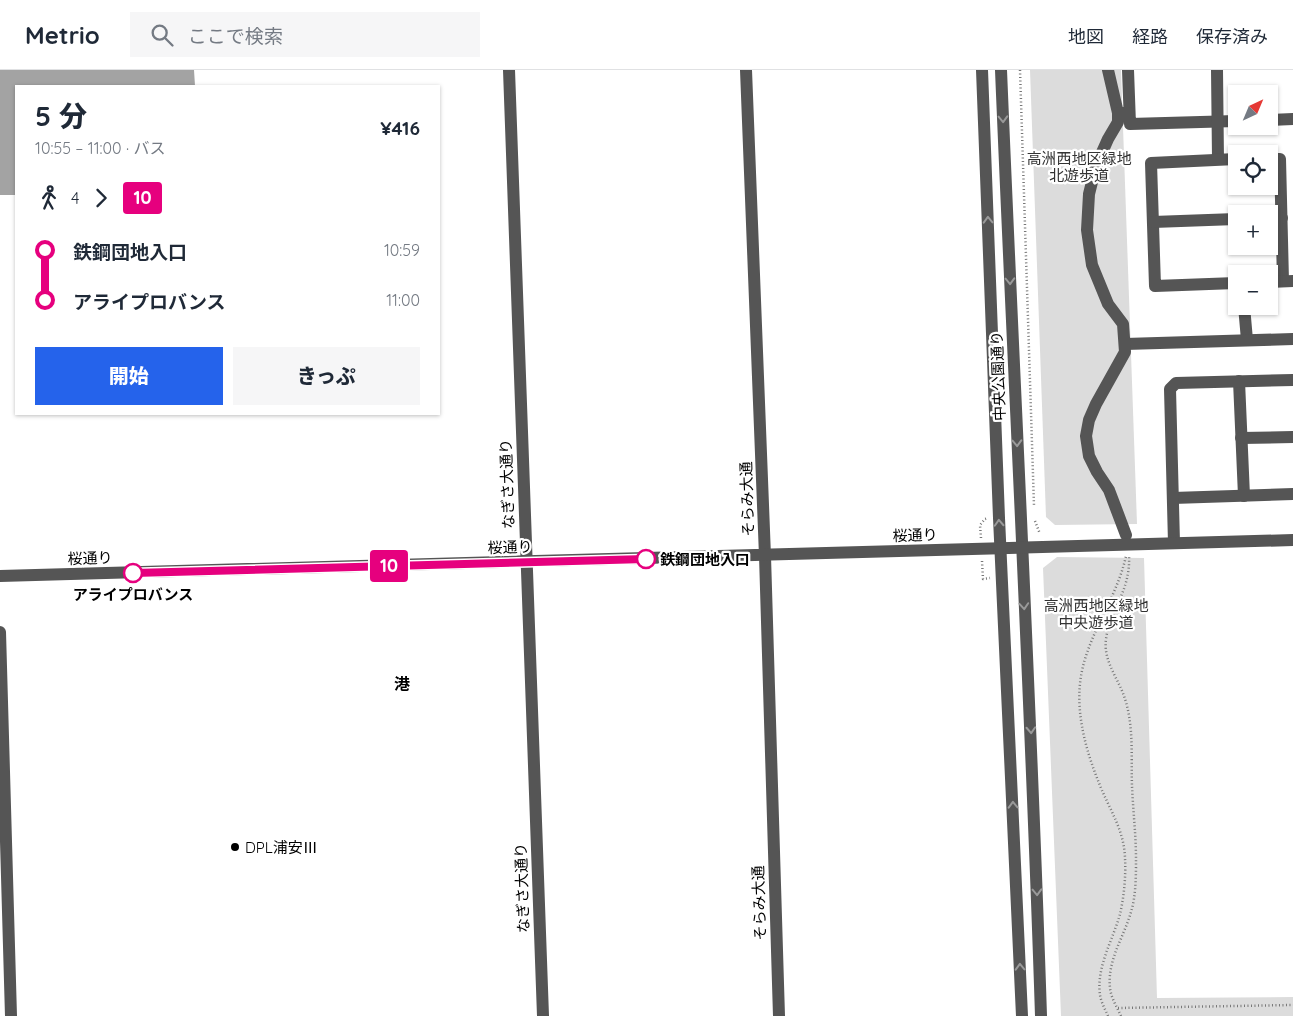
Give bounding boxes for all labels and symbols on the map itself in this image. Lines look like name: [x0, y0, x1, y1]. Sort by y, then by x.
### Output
north arrow: [1228, 85, 1278, 135]
one-way arrow: [998, 115, 1009, 123]
park label: 高洲西地区緑地 北遊歩道: [1026, 149, 1132, 185]
one-way arrow: [982, 216, 993, 224]
one-way arrow: [1005, 278, 1015, 285]
street label: 中央公園通り: [987, 331, 1009, 421]
street label: なぎさ大通り: [496, 439, 518, 529]
one-way arrow: [1011, 440, 1022, 448]
street label: そらみ大通: [736, 461, 758, 537]
one-way arrow: [994, 518, 1004, 526]
street label: 桜通り: [892, 525, 938, 545]
street label: 桜通り: [487, 537, 533, 557]
street label: 桜通り: [67, 548, 113, 568]
marker: 鉄鋼団地入口: [636, 549, 656, 569]
line badge: 10: [366, 550, 412, 582]
place label: 鉄鋼団地入口: [660, 550, 750, 569]
marker: アライプロバンス: [123, 563, 143, 583]
place label: アライプロバンス: [73, 585, 193, 604]
park label: 高洲西地区緑地 中央遊歩道: [1043, 596, 1149, 632]
one-way arrow: [1019, 602, 1030, 610]
district label: 港: [394, 674, 410, 694]
one-way arrow: [1026, 726, 1037, 734]
one-way arrow: [1008, 801, 1019, 809]
place label: DPL浦安Ⅲ: [245, 838, 318, 857]
marker: DPL浦安Ⅲ: [229, 841, 241, 853]
street label: なぎさ大通り: [511, 843, 533, 933]
street label: そらみ大通: [748, 865, 770, 941]
one-way arrow: [1032, 888, 1042, 896]
one-way arrow: [1015, 963, 1025, 971]

